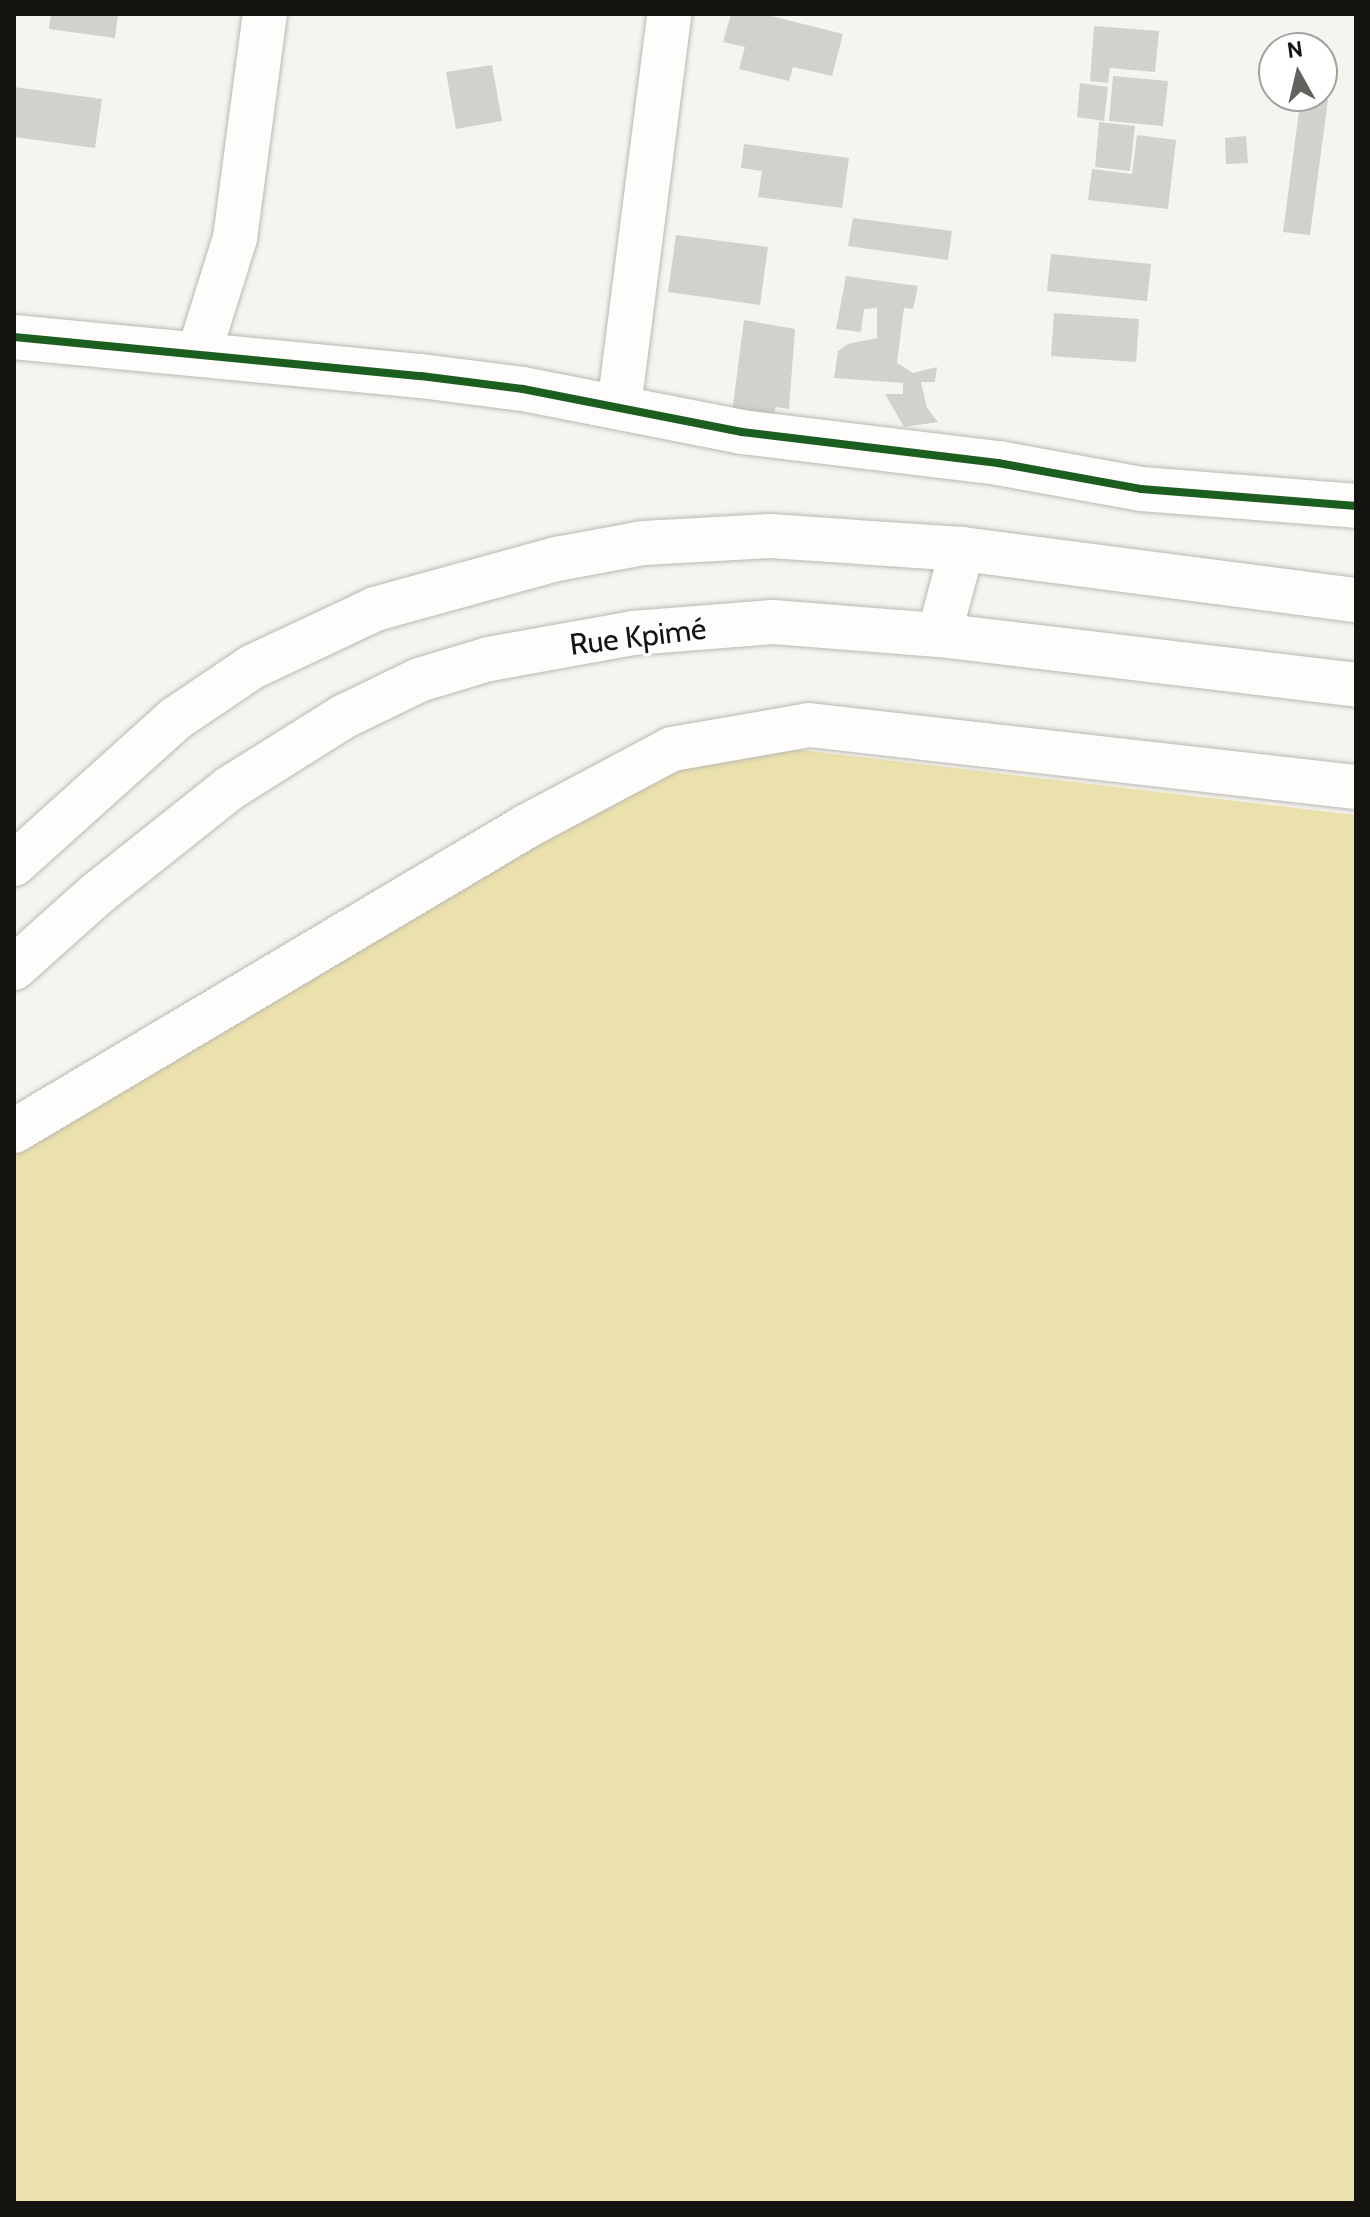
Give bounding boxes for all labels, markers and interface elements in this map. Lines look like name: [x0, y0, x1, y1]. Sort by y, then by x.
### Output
north arrow: [1258, 32, 1338, 112]
text: N: [1285, 35, 1304, 64]
street label: Rue Kpimé: [568, 611, 708, 663]

